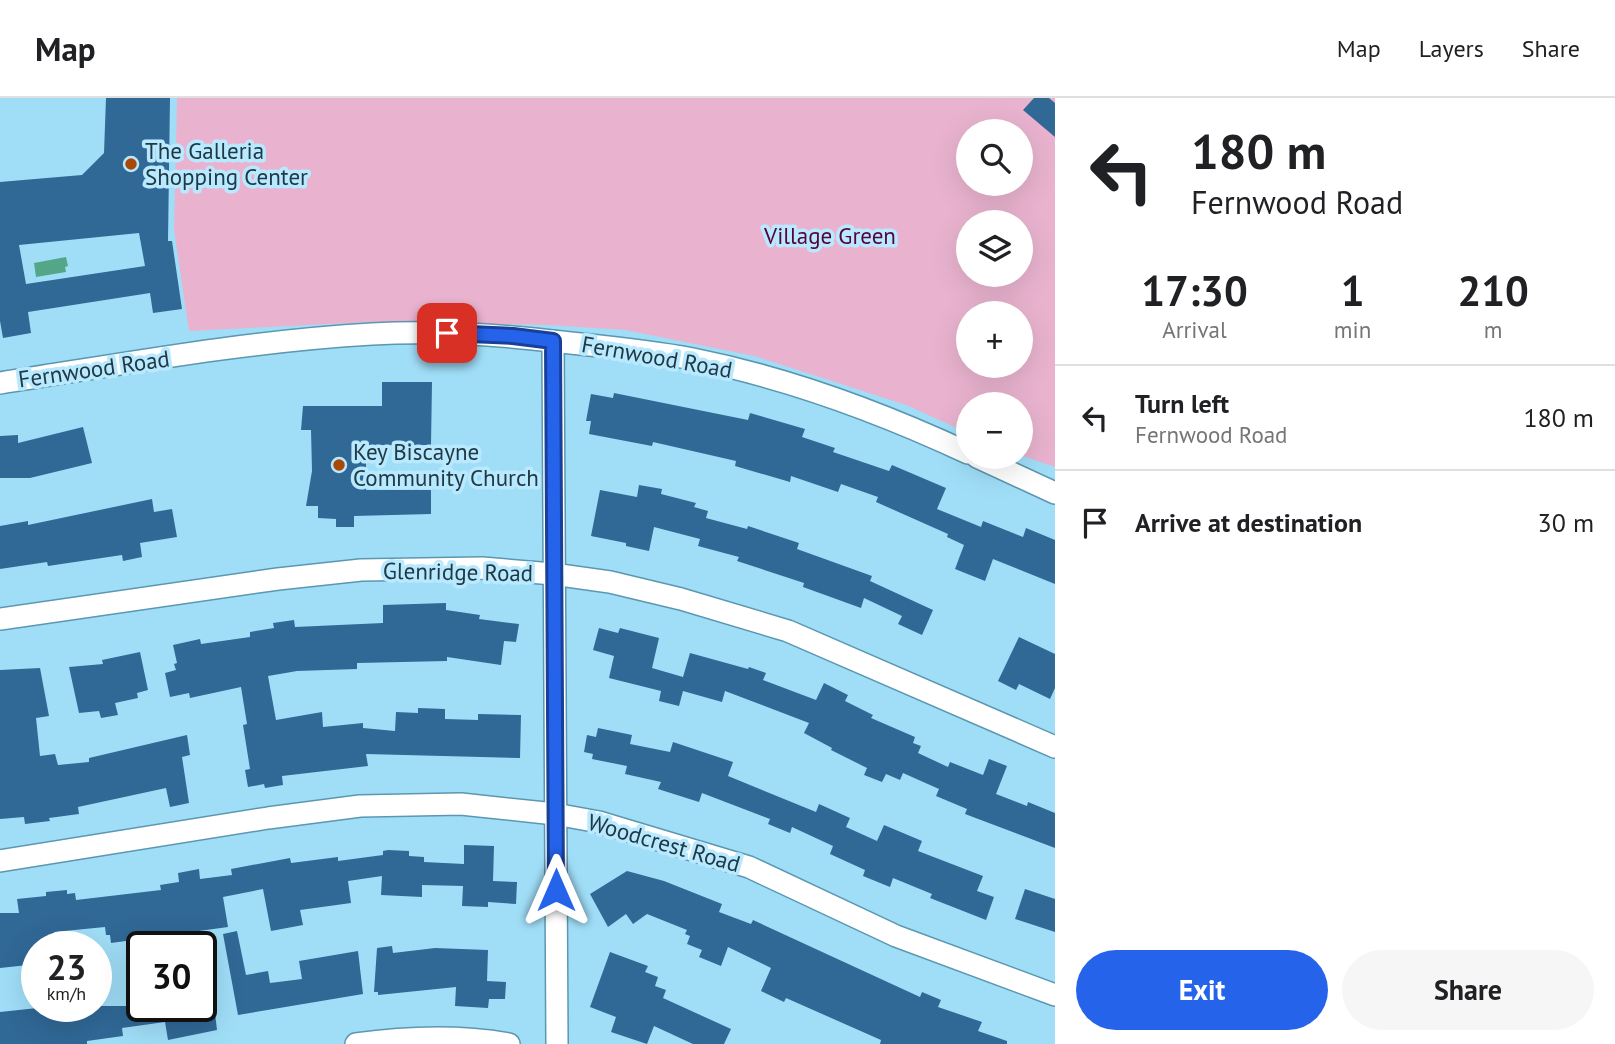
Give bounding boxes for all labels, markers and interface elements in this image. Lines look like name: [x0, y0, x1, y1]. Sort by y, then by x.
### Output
text: Map: [35, 27, 96, 70]
text: Map: [1337, 33, 1381, 64]
text: Layers: [1419, 33, 1484, 64]
text: Share: [1522, 33, 1580, 64]
map controls: [956, 119, 1033, 469]
button: search: [956, 119, 1033, 196]
text: 180 m: [1191, 119, 1326, 183]
icon: left: [1076, 126, 1167, 217]
place label: The Galleria Shopping Center: [145, 136, 308, 191]
marker: The Galleria Shopping Center: [123, 156, 139, 172]
text: Fernwood Road: [1191, 181, 1403, 223]
button: layers: [956, 210, 1033, 287]
park label: Village Green: [763, 221, 896, 250]
text: 17:30: [1141, 263, 1248, 318]
text: 1: [1341, 263, 1364, 318]
text: 210: [1457, 263, 1529, 318]
button: +: [956, 301, 1033, 378]
pin: [417, 303, 477, 363]
icon: arrive: [428, 314, 466, 352]
text: Arrival: [1162, 315, 1227, 344]
text: min: [1334, 315, 1371, 344]
text: m: [1484, 315, 1502, 344]
street label: Fernwood Road: [579, 329, 735, 384]
street label: Fernwood Road: [16, 344, 171, 393]
text: Turn left: [1135, 387, 1229, 420]
button: −: [956, 392, 1033, 469]
icon: left: [1076, 399, 1114, 437]
text: 180 m: [1523, 401, 1594, 434]
text: Fernwood Road: [1135, 420, 1288, 449]
place label: Key Biscayne Community Church: [353, 437, 539, 492]
marker: Key Biscayne Community Church: [331, 457, 347, 473]
icon: arrive: [1076, 504, 1114, 542]
text: Arrive at destination: [1135, 506, 1362, 539]
text: 30 m: [1538, 506, 1594, 539]
street label: Glenridge Road: [383, 556, 533, 587]
street label: Woodcrest Road: [585, 807, 744, 878]
position arrow: [519, 853, 593, 927]
speed limit sign: 30: [126, 931, 217, 1022]
text: 23: [47, 944, 86, 990]
button: Exit: [1076, 950, 1328, 1030]
button: Share: [1342, 950, 1594, 1030]
text: km/h: [47, 982, 86, 1005]

